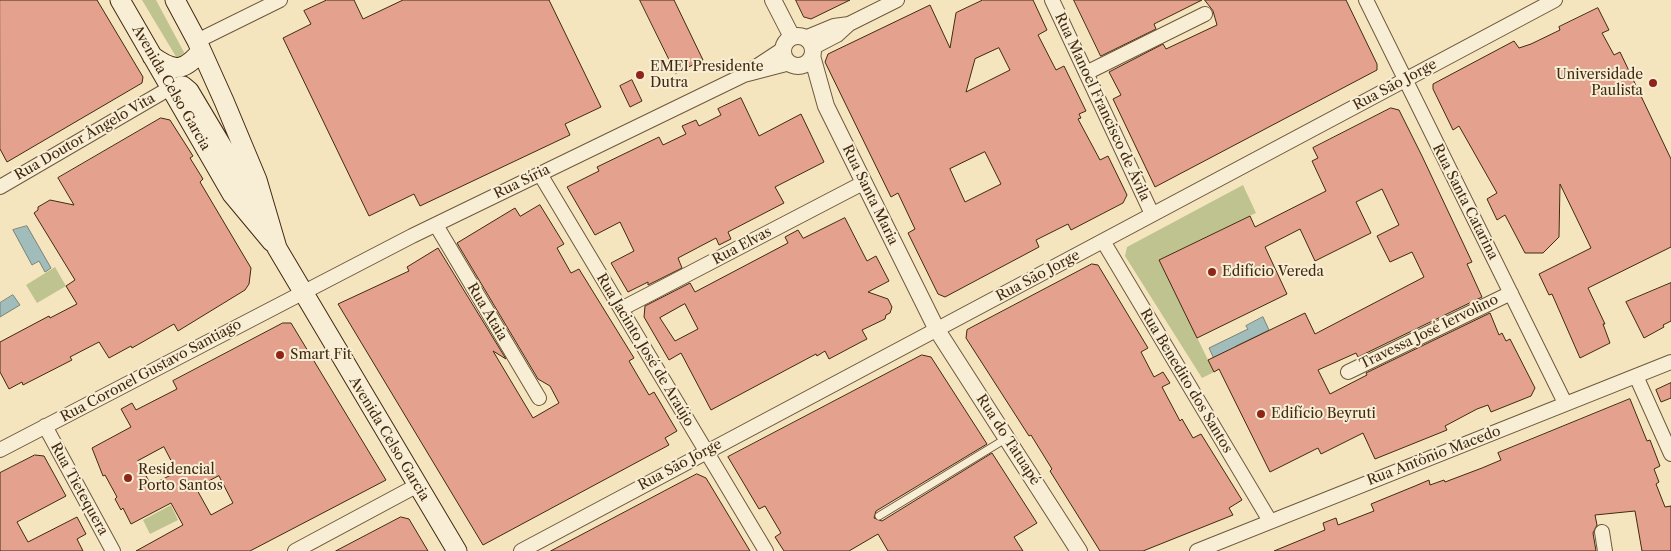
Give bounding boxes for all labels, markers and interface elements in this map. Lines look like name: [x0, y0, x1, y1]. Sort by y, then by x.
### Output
street label: Rua Manoel Francisco de Ávila: [1051, 10, 1153, 204]
street label: Avenida Celso Garcia: [128, 22, 214, 154]
street label: Rua São Jorge: [1350, 56, 1440, 114]
place label: EMEI Presidente Dutra: [650, 59, 764, 92]
place label: Universidade Paulista: [1556, 67, 1643, 100]
marker: EMEI Presidente Dutra: [634, 69, 646, 81]
marker: Universidade Paulista: [1647, 77, 1659, 89]
street label: Rua Doutor Ângelo Vita: [12, 90, 158, 184]
street label: Rua Santa Catarina: [1429, 141, 1501, 263]
street label: Rua Santa Maria: [838, 142, 902, 248]
street label: Rua Síria: [491, 161, 553, 203]
street label: Rua Elvas: [710, 223, 774, 269]
street label: Rua São Jorge: [993, 247, 1083, 305]
place label: Edifício Vereda: [1222, 264, 1324, 280]
marker: Edifício Vereda: [1206, 266, 1218, 278]
street label: Rua Jacinto José de Araújo: [593, 270, 697, 430]
street label: Rua Ataia: [463, 280, 511, 344]
street label: Travessa José Iervolino: [1357, 291, 1501, 373]
street label: Rua Benedito dos Santos: [1136, 306, 1236, 456]
street label: Rua Coronel Gustavo Santiago: [58, 316, 244, 426]
place label: Smart Fit: [290, 347, 352, 363]
marker: Smart Fit: [274, 349, 286, 361]
street label: Avenida Celso Garcia: [345, 374, 433, 504]
street label: Rua do Tatuapé: [972, 391, 1044, 489]
place label: Edifício Beyruti: [1271, 406, 1376, 422]
marker: Edifício Beyruti: [1255, 408, 1267, 420]
street label: Rua Antônio Macedo: [1365, 423, 1503, 489]
street label: Rua São Jorge: [635, 436, 725, 494]
street label: Rua Tietequera: [47, 440, 111, 538]
place label: Residencial Porto Santos: [138, 462, 223, 494]
marker: Residencial Porto Santos: [122, 472, 134, 484]

